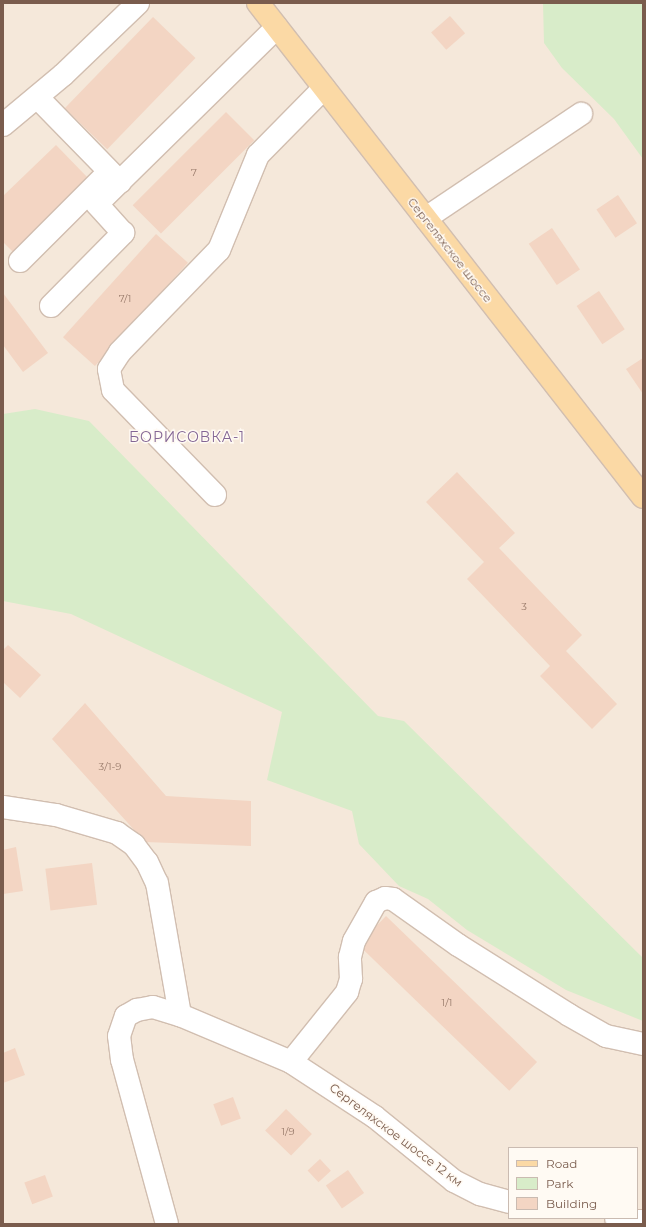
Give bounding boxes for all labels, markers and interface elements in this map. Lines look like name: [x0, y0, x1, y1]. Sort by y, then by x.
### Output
house number: 7: [191, 167, 197, 179]
street label: Сергеляхское шоссе: [405, 195, 495, 305]
house number: 7/1: [119, 293, 131, 305]
district label: БОРИСОВКА-1: [129, 429, 245, 445]
house number: 3: [521, 601, 527, 613]
house number: 3/1-9: [99, 761, 121, 773]
house number: 1/1: [442, 997, 452, 1009]
street label: Сергеляхское шоссе 12 км: [327, 1080, 465, 1190]
house number: 1/9: [281, 1126, 295, 1138]
legend: [508, 1147, 638, 1219]
text: Road: [546, 1156, 577, 1171]
text: Park: [546, 1176, 573, 1191]
text: Building: [546, 1196, 597, 1211]

